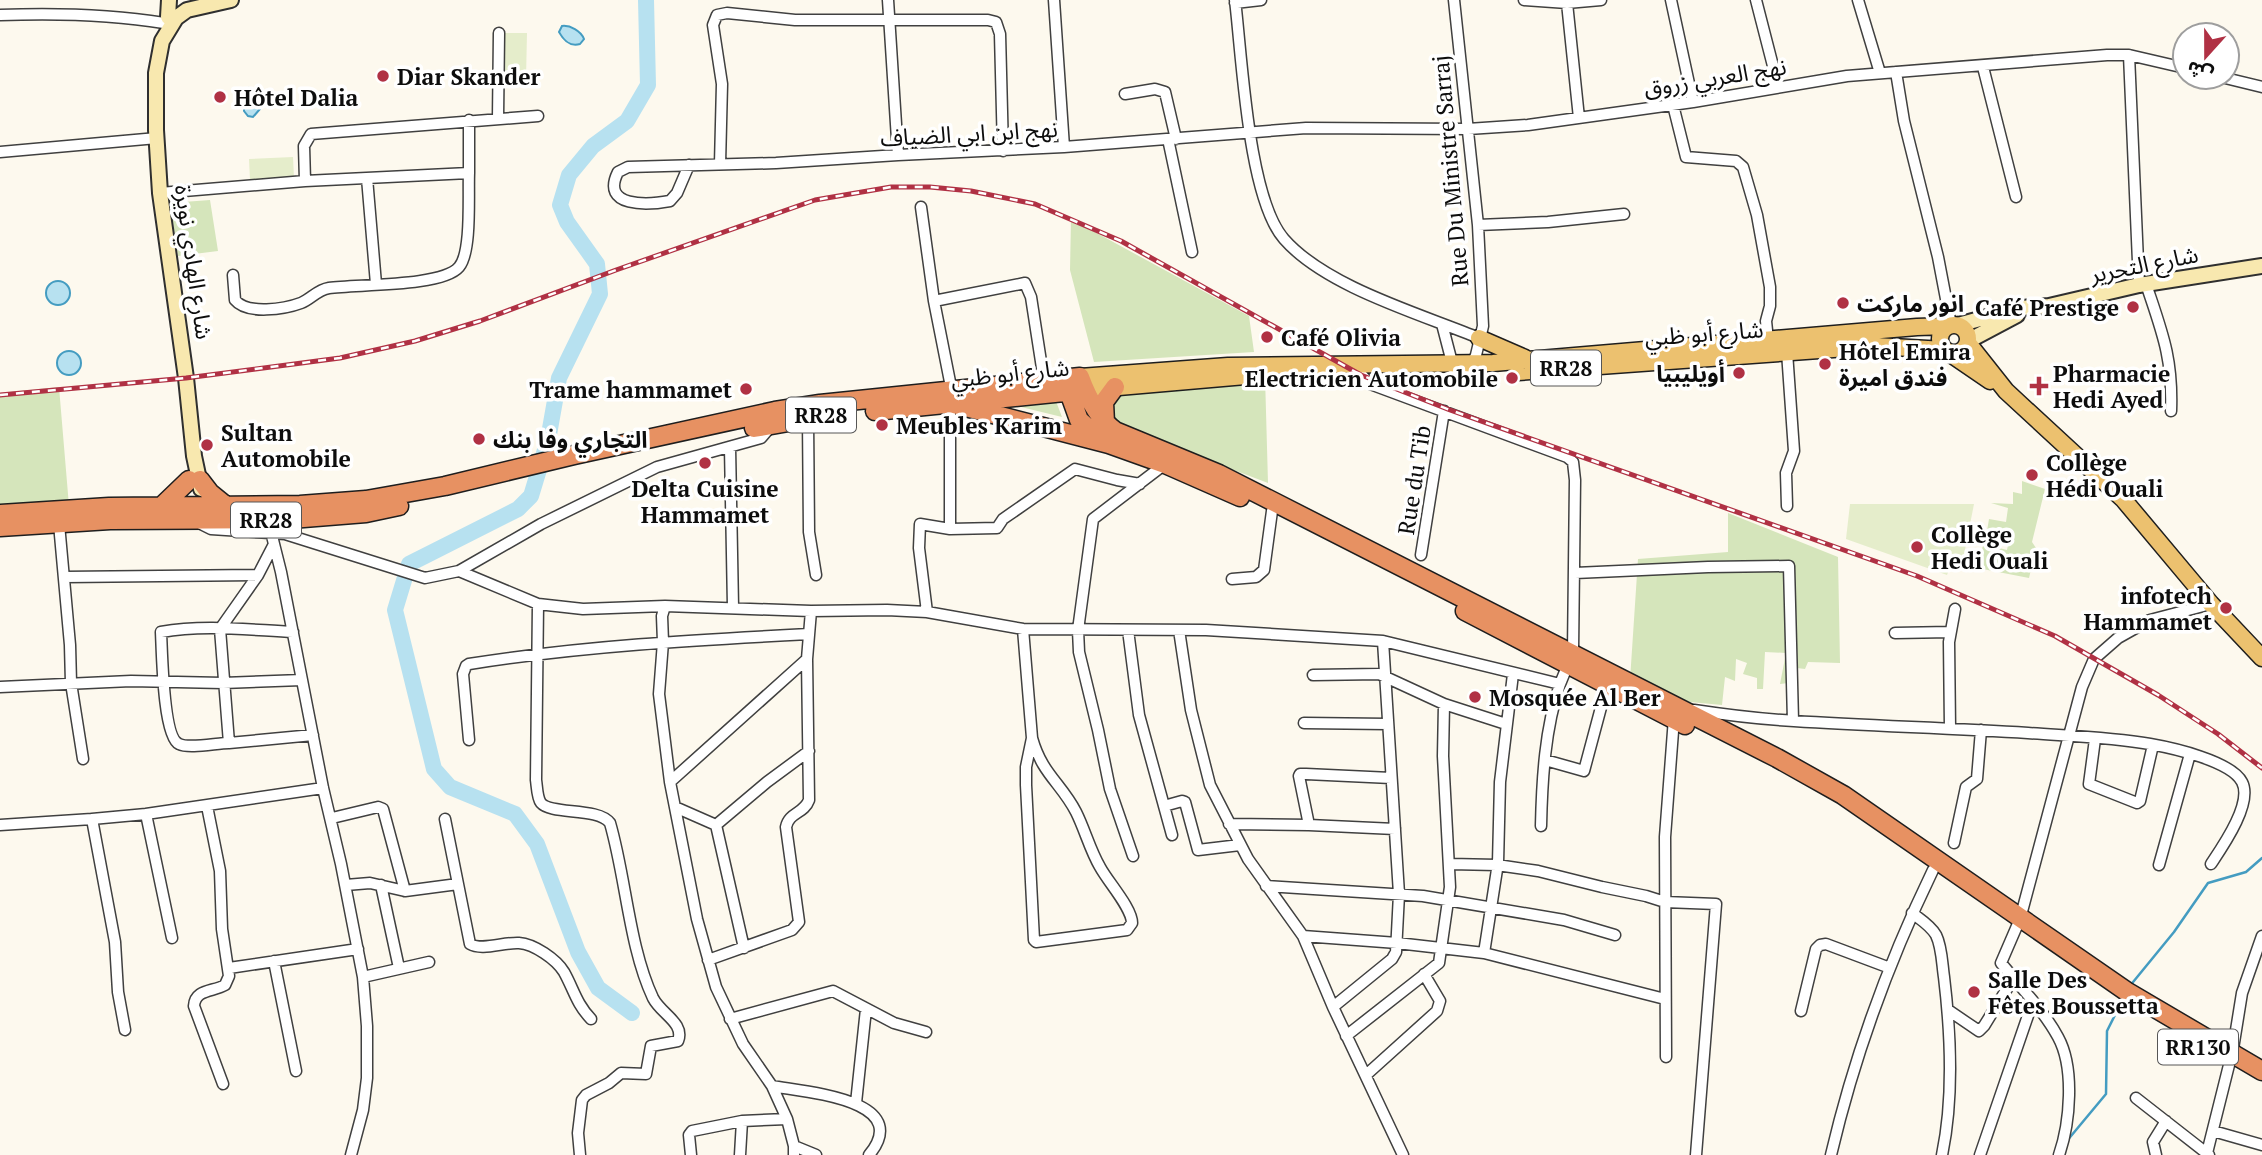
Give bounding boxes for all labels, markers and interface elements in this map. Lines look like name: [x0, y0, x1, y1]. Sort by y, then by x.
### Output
north arrow: [2171, 21, 2241, 91]
street label: نهج العربي زروق: [1642, 50, 1789, 106]
street label: Rue Du Ministre Sarraj: [1424, 54, 1476, 288]
text: ش: [2183, 56, 2216, 89]
place label: Diar Skander: [397, 61, 540, 92]
marker: Diar Skander: [375, 68, 391, 84]
place label: Hôtel Dalia: [234, 82, 359, 113]
marker: Hôtel Dalia: [212, 89, 228, 105]
street label: نهج ابن ابي الضياف: [879, 113, 1059, 155]
street label: شارع الهادي نويرة: [166, 183, 220, 342]
street label: شارع التحرير: [2086, 238, 2201, 292]
place label: انور ماركت: [1857, 288, 1964, 319]
place label: Café Prestige: [1975, 292, 2119, 323]
marker: انور ماركت: [1835, 295, 1851, 311]
marker: Café Prestige: [2125, 299, 2141, 315]
street label: شارع أبو ظبي: [1644, 313, 1765, 355]
place label: Café Olivia: [1281, 322, 1401, 353]
marker: Café Olivia: [1259, 329, 1275, 345]
place label: Hôtel Emira فندق اميرة: [1839, 336, 1971, 393]
road number: RR28: [1531, 350, 1601, 386]
street label: شارع أبو ظبي: [949, 351, 1071, 397]
marker: Hôtel Emira فندق اميرة: [1817, 356, 1833, 372]
place label: أويليبيا: [1656, 358, 1725, 389]
place label: Pharmacie Hedi Ayed: [2053, 358, 2170, 415]
place label: Electricien Automobile: [1245, 363, 1498, 394]
marker: أويليبيا: [1731, 365, 1747, 381]
marker: Electricien Automobile: [1504, 370, 1520, 386]
place label: Trame hammamet: [529, 374, 732, 405]
marker: Pharmacie Hedi Ayed: [2031, 378, 2047, 394]
marker: Trame hammamet: [738, 381, 754, 397]
road number: RR28: [786, 398, 856, 432]
place label: Meubles Karim: [896, 410, 1062, 441]
place label: Sultan Automobile: [221, 417, 351, 474]
marker: Meubles Karim: [874, 417, 890, 433]
street label: Rue du Tib: [1390, 423, 1438, 537]
place label: التجاري وفا بنك: [493, 424, 648, 458]
marker: التجاري وفا بنك: [471, 431, 487, 447]
marker: Sultan Automobile: [199, 437, 215, 453]
place label: Collège Hédi Ouali: [2046, 447, 2164, 504]
marker: Delta Cuisine Hammamet: [697, 455, 713, 471]
marker: Collège Hédi Ouali: [2024, 467, 2040, 483]
place label: Delta Cuisine Hammamet: [631, 473, 779, 530]
road number: RR28: [231, 503, 301, 538]
place label: Collège Hedi Ouali: [1931, 519, 2049, 576]
marker: Collège Hedi Ouali: [1909, 539, 1925, 555]
place label: infotech Hammamet: [2083, 580, 2212, 637]
marker: infotech Hammamet: [2218, 600, 2234, 616]
place label: Mosquée Al Ber: [1489, 682, 1661, 713]
marker: Mosquée Al Ber: [1467, 689, 1483, 705]
place label: Salle Des Fêtes Boussetta: [1988, 964, 2159, 1021]
marker: Salle Des Fêtes Boussetta: [1966, 984, 1982, 1000]
road number: RR130: [2158, 1030, 2238, 1064]

